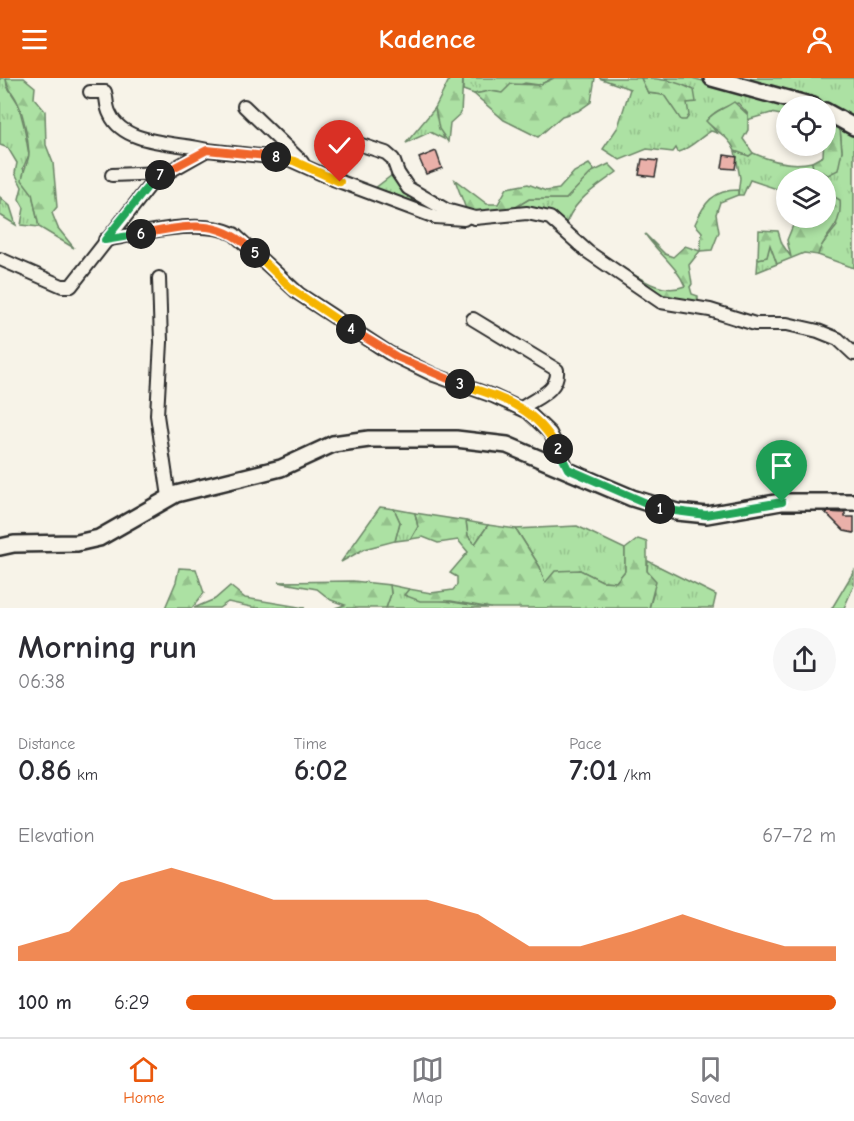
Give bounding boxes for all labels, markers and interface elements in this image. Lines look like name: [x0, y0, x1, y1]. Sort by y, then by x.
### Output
icon: menu: [18, 23, 51, 56]
icon: person: [803, 23, 836, 56]
text: Kadence: [379, 24, 475, 55]
map controls: [776, 96, 836, 228]
button: locate: [776, 96, 836, 156]
pin: [314, 120, 365, 182]
icon: check: [323, 129, 356, 162]
pin: 8: [261, 142, 291, 172]
text: 8: [272, 148, 280, 166]
pin: 7: [145, 160, 175, 190]
text: 7: [156, 166, 164, 184]
button: layers: [776, 168, 836, 228]
pin: 6: [126, 219, 156, 249]
text: 6: [137, 225, 145, 243]
pin: 5: [240, 238, 270, 268]
text: 5: [251, 244, 259, 262]
pin: 4: [336, 314, 366, 344]
text: 4: [347, 320, 355, 338]
pin: 3: [445, 369, 475, 399]
text: 3: [456, 375, 464, 393]
pin: 2: [543, 434, 573, 464]
text: 2: [554, 440, 562, 458]
pin: [756, 440, 807, 502]
icon: arrive: [765, 449, 798, 482]
pin: 1: [645, 494, 675, 524]
text: 1: [657, 500, 663, 518]
text: Morning run: [18, 628, 197, 666]
button: share: [773, 628, 836, 691]
text: 06:38: [18, 670, 65, 693]
text: Distance: [18, 735, 75, 753]
text: Time: [294, 735, 327, 753]
text: Pace: [569, 735, 602, 753]
text: 0.86: [18, 753, 72, 788]
text: 6:02: [294, 753, 348, 788]
text: 7:01: [569, 753, 618, 788]
text: km: [72, 766, 98, 784]
text: /km: [618, 766, 651, 784]
text: Elevation: [18, 824, 95, 847]
text: 67–72 m: [762, 824, 836, 847]
text: 100 m: [18, 991, 72, 1014]
text: 6:29: [114, 991, 150, 1014]
tab: Home: [123, 1053, 165, 1107]
tab: Map: [411, 1053, 444, 1107]
tab: Saved: [691, 1053, 731, 1107]

